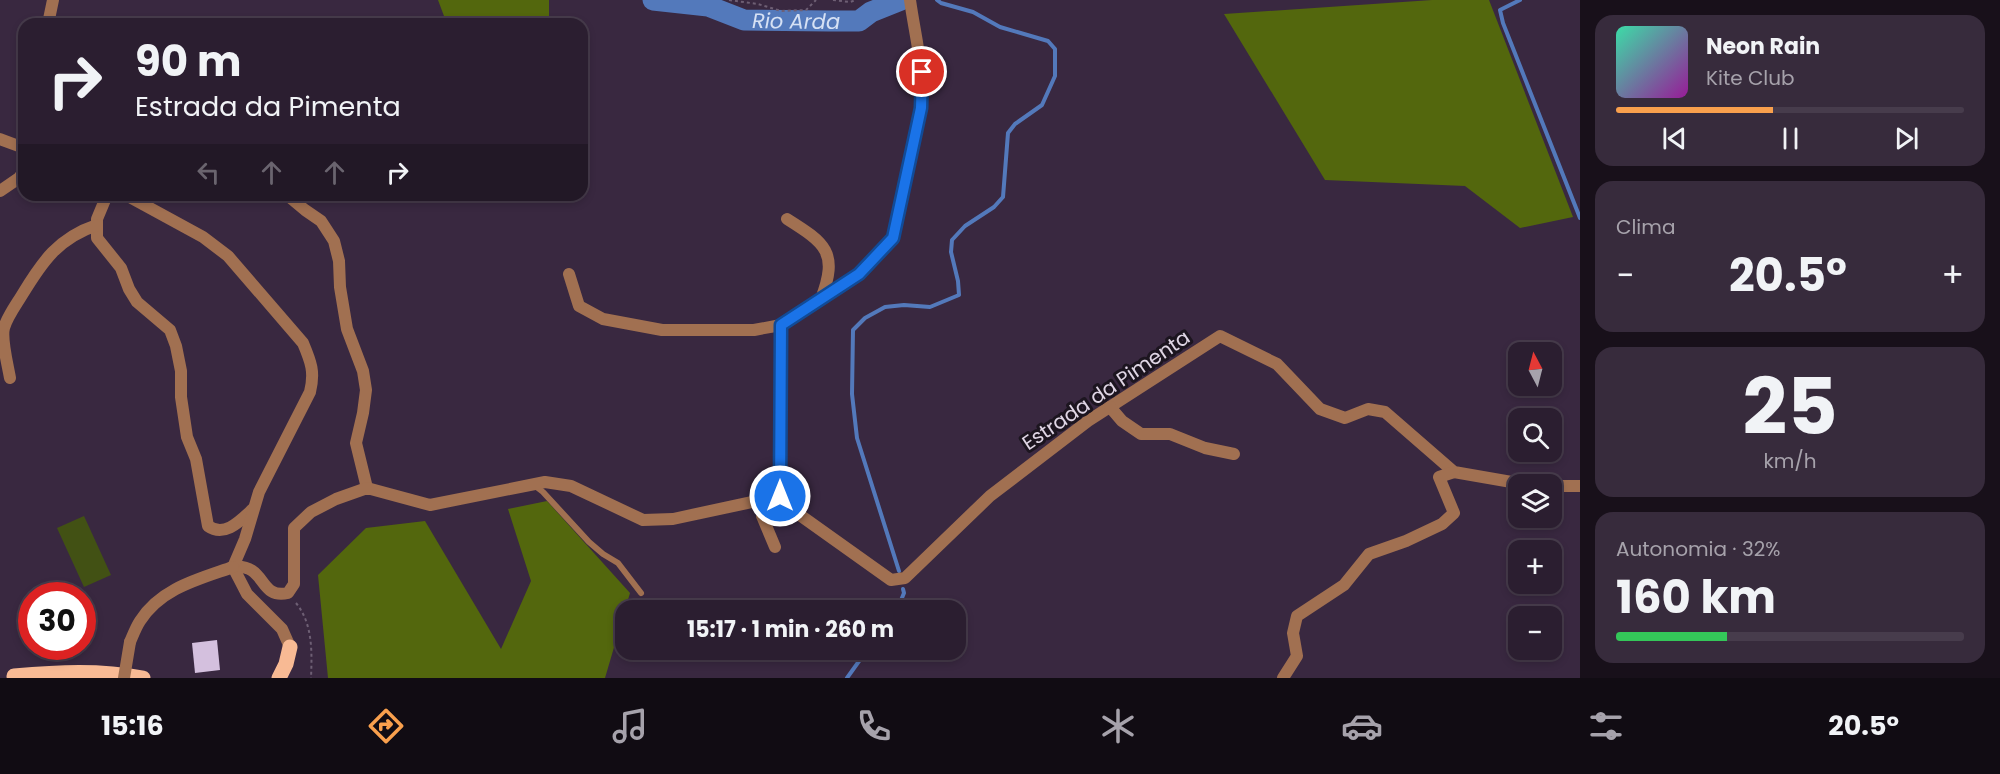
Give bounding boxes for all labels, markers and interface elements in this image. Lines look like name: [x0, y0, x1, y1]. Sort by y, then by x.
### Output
water label: Rio Arda: [752, 6, 840, 35]
text: Neon Rain: [1706, 31, 1820, 62]
text: 90 m: [135, 32, 242, 91]
icon: right: [36, 42, 114, 120]
pin: [896, 46, 947, 97]
icon: arrive: [905, 55, 938, 88]
text: Kite Club: [1706, 64, 1795, 92]
text: Estrada da Pimenta: [135, 88, 401, 125]
icon: previous: [1658, 122, 1691, 155]
icon: pause: [1774, 122, 1807, 155]
icon: next: [1890, 122, 1923, 155]
icon: left: [192, 156, 225, 189]
icon: ahead: [255, 156, 288, 189]
icon: ahead: [318, 156, 351, 189]
icon: right: [381, 156, 414, 189]
text: Clima: [1616, 213, 1675, 241]
text: 20.5°: [1729, 244, 1847, 307]
text: −: [1616, 252, 1634, 299]
text: +: [1941, 252, 1964, 299]
street label: Estrada da Pimenta: [1017, 323, 1195, 457]
north arrow: [1508, 342, 1562, 396]
map controls: [1508, 342, 1562, 660]
text: 25: [1742, 352, 1838, 461]
button: search: [1508, 408, 1562, 462]
text: km/h: [1763, 447, 1817, 475]
position arrow: [748, 464, 812, 528]
button: layers: [1508, 474, 1562, 528]
text: Autonomia · 32%: [1616, 535, 1780, 563]
button: +: [1508, 540, 1562, 594]
text: 160 km: [1616, 566, 1776, 629]
speed limit sign: 30: [18, 582, 96, 660]
button: −: [1508, 606, 1562, 660]
text: 15:17 · 1 min · 260 m: [687, 614, 894, 645]
icon: directions: [365, 705, 407, 747]
icon: music: [609, 705, 651, 747]
icon: phone: [853, 705, 895, 747]
icon: climate: [1097, 705, 1139, 747]
icon: car: [1341, 705, 1383, 747]
icon: filters: [1585, 705, 1627, 747]
text: 15:16: [101, 707, 164, 744]
text: 20.5°: [1828, 707, 1899, 744]

